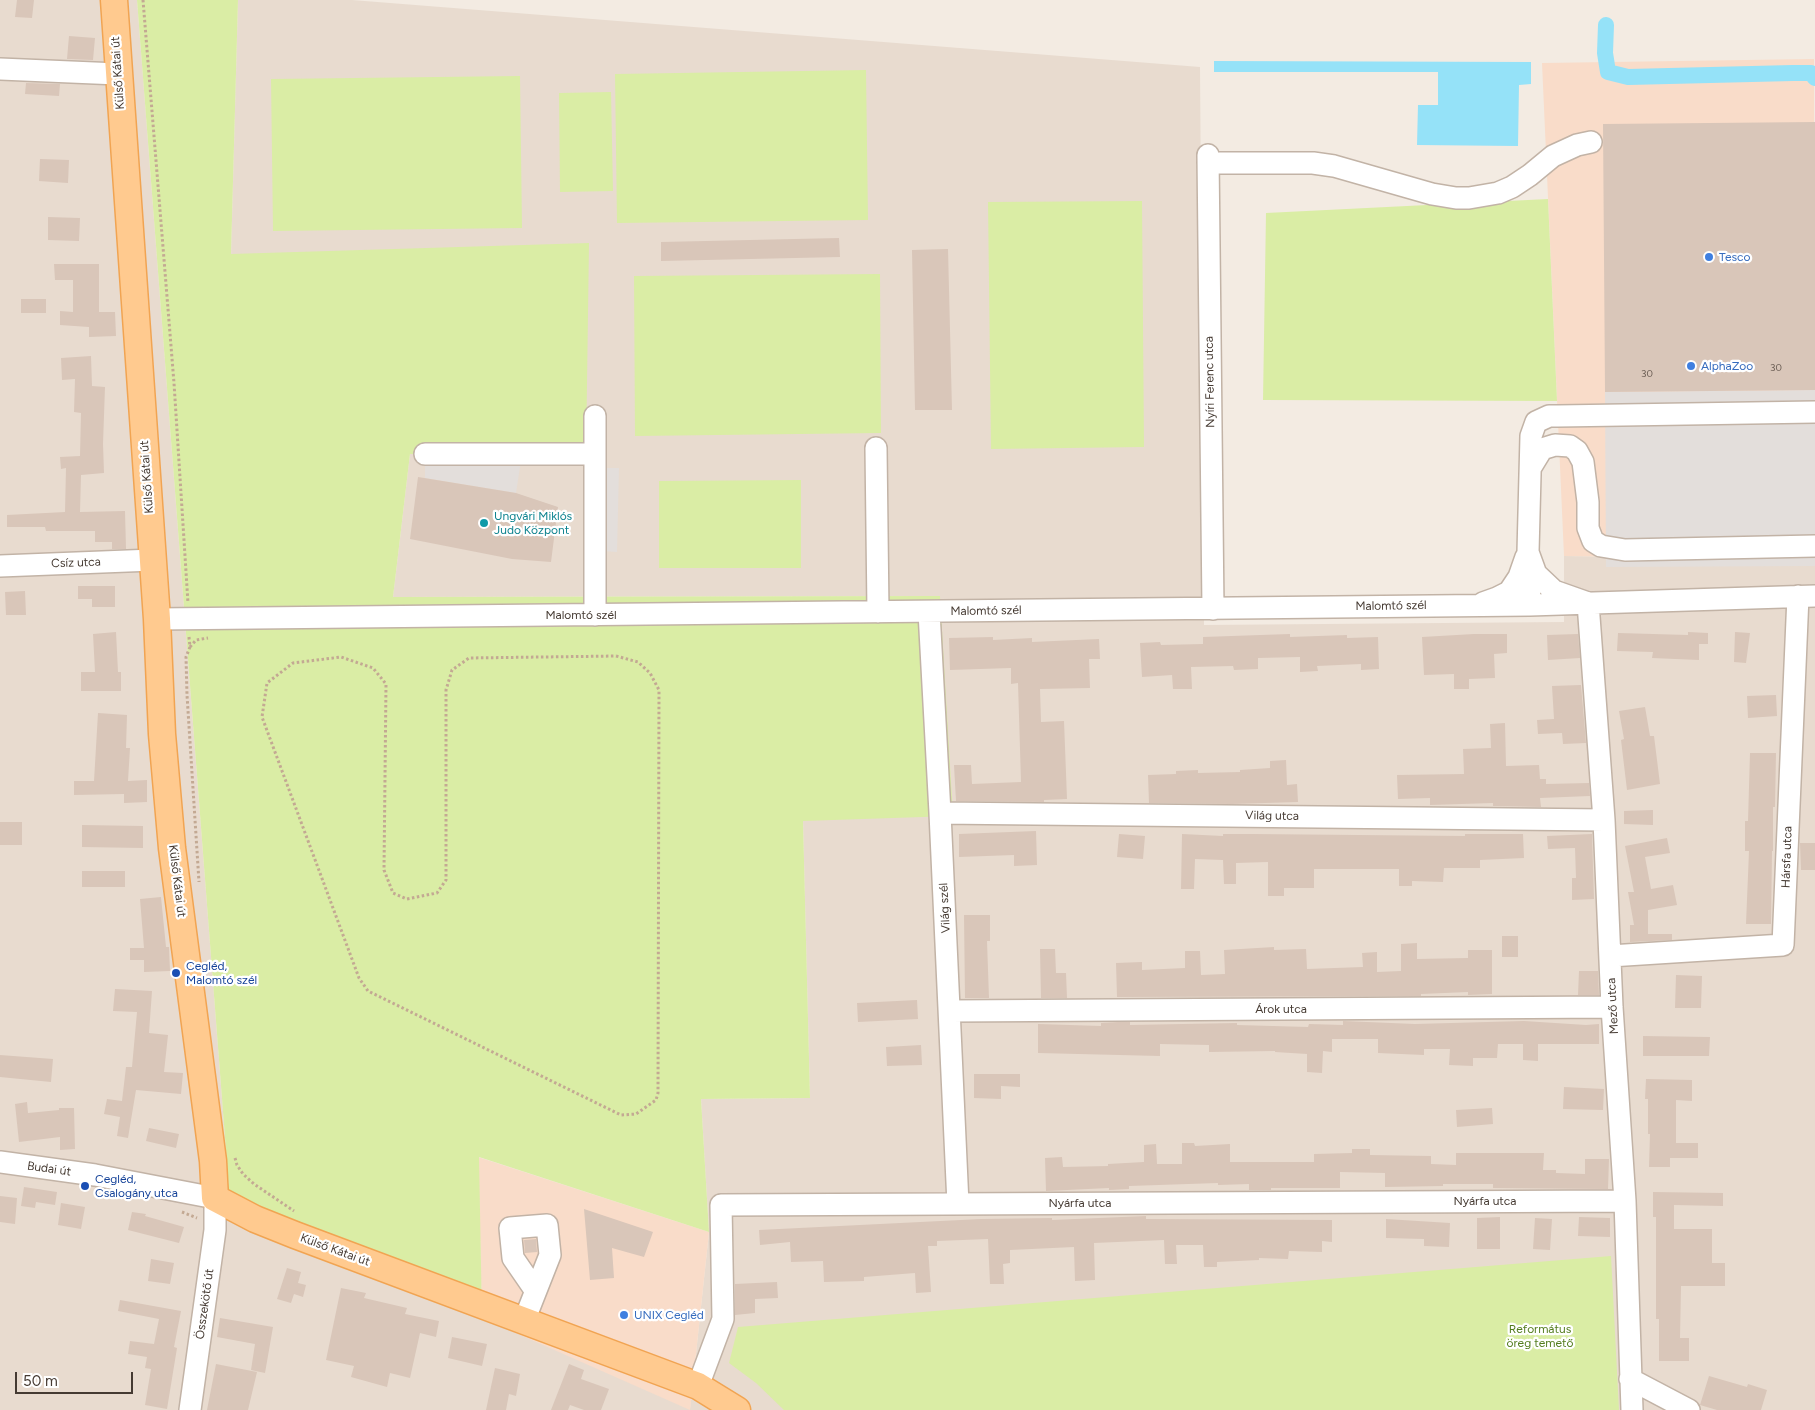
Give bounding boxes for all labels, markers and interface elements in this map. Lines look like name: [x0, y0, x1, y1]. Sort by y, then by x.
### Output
street label: Külső Kátai út: [108, 36, 128, 110]
place label: Tesco: [1719, 250, 1750, 264]
marker: Tesco: [1703, 251, 1715, 263]
street label: Nyíri Ferenc utca: [1202, 336, 1218, 428]
place label: AlphaZoo: [1701, 359, 1753, 373]
marker: AlphaZoo: [1685, 360, 1697, 372]
house number: 30: [1770, 362, 1782, 374]
house number: 30: [1641, 368, 1653, 380]
street label: Külső Kátai út: [137, 440, 157, 514]
place label: Ungvári Miklós Judo Központ: [494, 509, 572, 537]
marker: Ungvári Miklós Judo Központ: [478, 517, 490, 529]
street label: Csíz utca: [51, 555, 101, 571]
street label: Malomtó szél: [1355, 598, 1427, 614]
street label: Malomtó szél: [950, 603, 1022, 619]
street label: Malomtó szél: [545, 608, 617, 622]
street label: Világ utca: [1245, 808, 1299, 824]
street label: Hársfa utca: [1779, 826, 1795, 888]
street label: Külső Kátai út: [165, 844, 189, 918]
street label: Világ szél: [936, 882, 954, 934]
place label: Cegléd, Malomtó szél: [186, 959, 257, 987]
marker: Cegléd, Malomtó szél: [170, 967, 182, 979]
street label: Mező utca: [1604, 977, 1622, 1035]
street label: Árok utca: [1255, 1002, 1307, 1016]
street label: Budai út: [26, 1159, 72, 1179]
place label: Cegléd, Csalogány utca: [95, 1172, 178, 1200]
marker: Cegléd, Csalogány utca: [79, 1180, 91, 1192]
street label: Nyárfa utca: [1454, 1194, 1516, 1208]
street label: Nyárfa utca: [1049, 1196, 1111, 1210]
street label: Külső Kátai út: [298, 1231, 372, 1269]
street label: Összekötő út: [193, 1268, 217, 1340]
place label: UNIX Cegléd: [634, 1308, 704, 1322]
marker: UNIX Cegléd: [618, 1309, 630, 1321]
park label: Református öreg temető: [1507, 1322, 1573, 1350]
scale bar: [18, 1362, 135, 1394]
text: 50 m: [23, 1372, 58, 1390]

